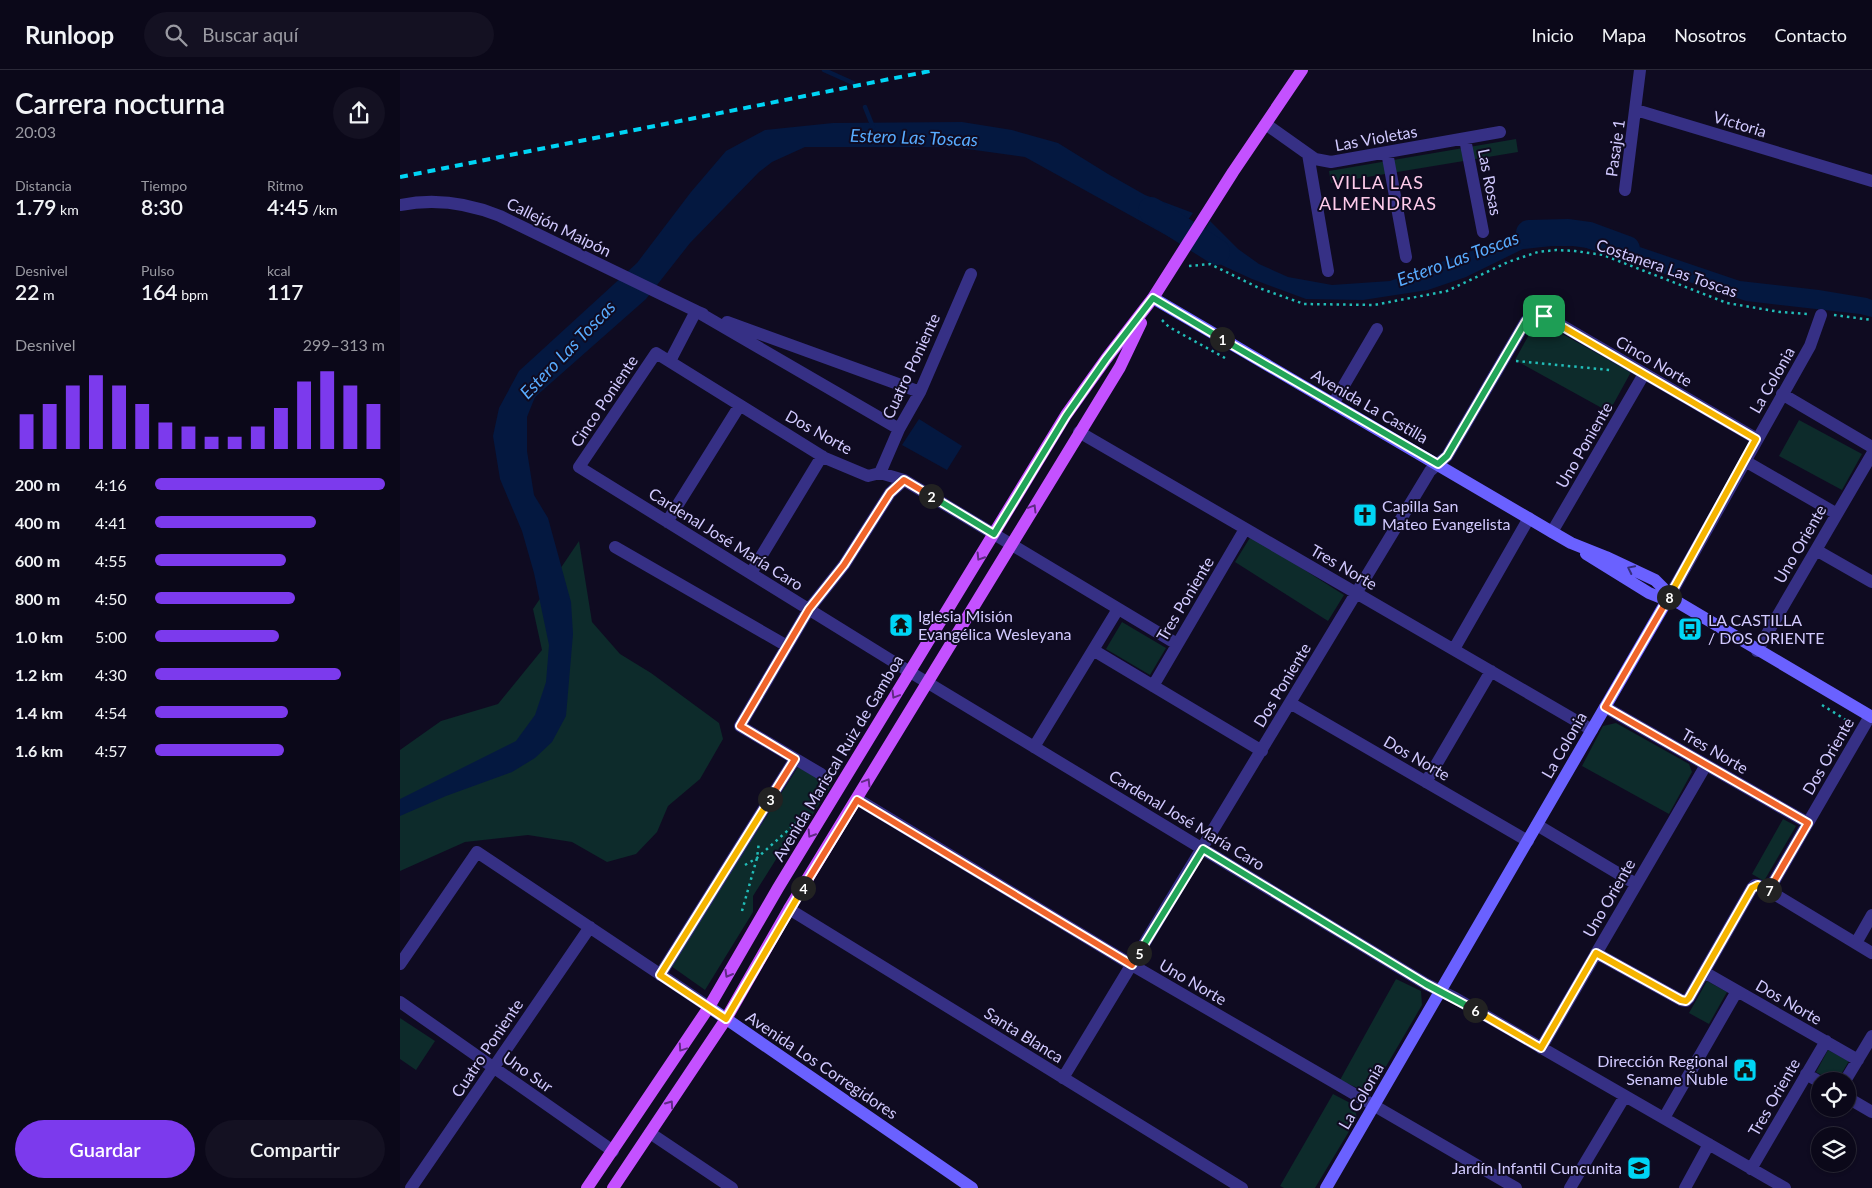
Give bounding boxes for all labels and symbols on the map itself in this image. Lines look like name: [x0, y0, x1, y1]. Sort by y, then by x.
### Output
street label: Victoria: [1711, 106, 1769, 141]
street label: Pasaje 1: [1601, 118, 1628, 178]
street label: Las Violetas: [1333, 121, 1419, 154]
water label: Estero Las Toscas: [850, 124, 978, 150]
street label: Las Rosas: [1475, 147, 1506, 217]
district label: VILLA LAS ALMENDRAS: [1319, 171, 1437, 214]
street label: Callejón Maipón: [504, 193, 615, 260]
water label: Estero Las Toscas: [1394, 226, 1522, 290]
street label: Costanera Las Toscas: [1594, 234, 1740, 301]
pin: [1523, 295, 1565, 337]
water label: Estero Las Toscas: [515, 296, 620, 403]
street label: Cuatro Poniente: [878, 310, 943, 422]
pin: 1: [1210, 326, 1234, 352]
street label: Cinco Norte: [1613, 331, 1696, 390]
street label: La Colonia: [1745, 343, 1798, 416]
street label: Cinco Poniente: [566, 351, 641, 450]
street label: Avenida La Castilla: [1308, 364, 1432, 447]
street label: Uno Poniente: [1551, 398, 1616, 491]
street label: Dos Norte: [783, 406, 856, 458]
street label: Cardenal José María Caro: [646, 483, 807, 594]
pin: 2: [918, 484, 944, 508]
place label: Capilla San Mateo Evangelista: [1382, 496, 1510, 533]
street label: Uno Oriente: [1770, 501, 1830, 586]
church icon: Capilla San Mateo Evangelista: [1352, 502, 1378, 528]
one-way arrow: [1026, 504, 1036, 513]
street label: Tres Norte: [1308, 540, 1381, 593]
one-way arrow: [976, 551, 986, 560]
street label: Tres Poniente: [1152, 553, 1217, 644]
one-way arrow: [1627, 564, 1636, 575]
pin: 8: [1656, 584, 1682, 610]
place label: Iglesia Misión Evangélica Wesleyana: [918, 606, 1072, 643]
place label: LA CASTILLA / DOS ORIENTE: [1708, 610, 1825, 647]
temple icon: Iglesia Misión Evangélica Wesleyana: [888, 612, 914, 638]
bus stop icon: LA CASTILLA / DOS ORIENTE: [1677, 616, 1703, 642]
street label: Dos Poniente: [1249, 639, 1314, 730]
street label: Avenida Mariscal Ruiz de Gamboa: [768, 651, 907, 864]
one-way arrow: [892, 690, 902, 699]
street label: La Colonia: [1537, 708, 1590, 781]
street label: Dos Oriente: [1798, 714, 1857, 798]
street label: Tres Norte: [1679, 724, 1752, 777]
street label: Dos Norte: [1381, 731, 1454, 784]
street label: Cardenal José María Caro: [1106, 765, 1269, 874]
one-way arrow: [861, 778, 871, 787]
pin: 3: [758, 786, 782, 812]
one-way arrow: [808, 829, 817, 838]
street label: Uno Oriente: [1579, 855, 1639, 940]
pin: 4: [790, 876, 816, 900]
pin: 7: [1756, 878, 1782, 902]
pin: 5: [1126, 940, 1152, 966]
street label: Uno Norte: [1156, 955, 1230, 1008]
one-way arrow: [725, 969, 735, 978]
street label: Dos Norte: [1753, 975, 1826, 1028]
street label: Cuatro Poniente: [447, 995, 526, 1100]
pin: 6: [1462, 998, 1488, 1022]
street label: Santa Blanca: [981, 1003, 1067, 1066]
street label: Avenida Los Corregidores: [743, 1007, 902, 1122]
one-way arrow: [679, 1042, 688, 1052]
street label: Uno Sur: [500, 1047, 557, 1096]
place label: Dirección Regional Sename Ñuble: [1597, 1051, 1728, 1088]
street label: Tres Oriente: [1744, 1055, 1803, 1139]
public building icon: Dirección Regional Sename Ñuble: [1732, 1057, 1758, 1083]
street label: La Colonia: [1334, 1059, 1387, 1132]
one-way arrow: [664, 1100, 673, 1110]
school or university icon: Jardín Infantil Cuncunita: [1626, 1155, 1652, 1181]
place label: Jardín Infantil Cuncunita: [1452, 1158, 1622, 1177]

